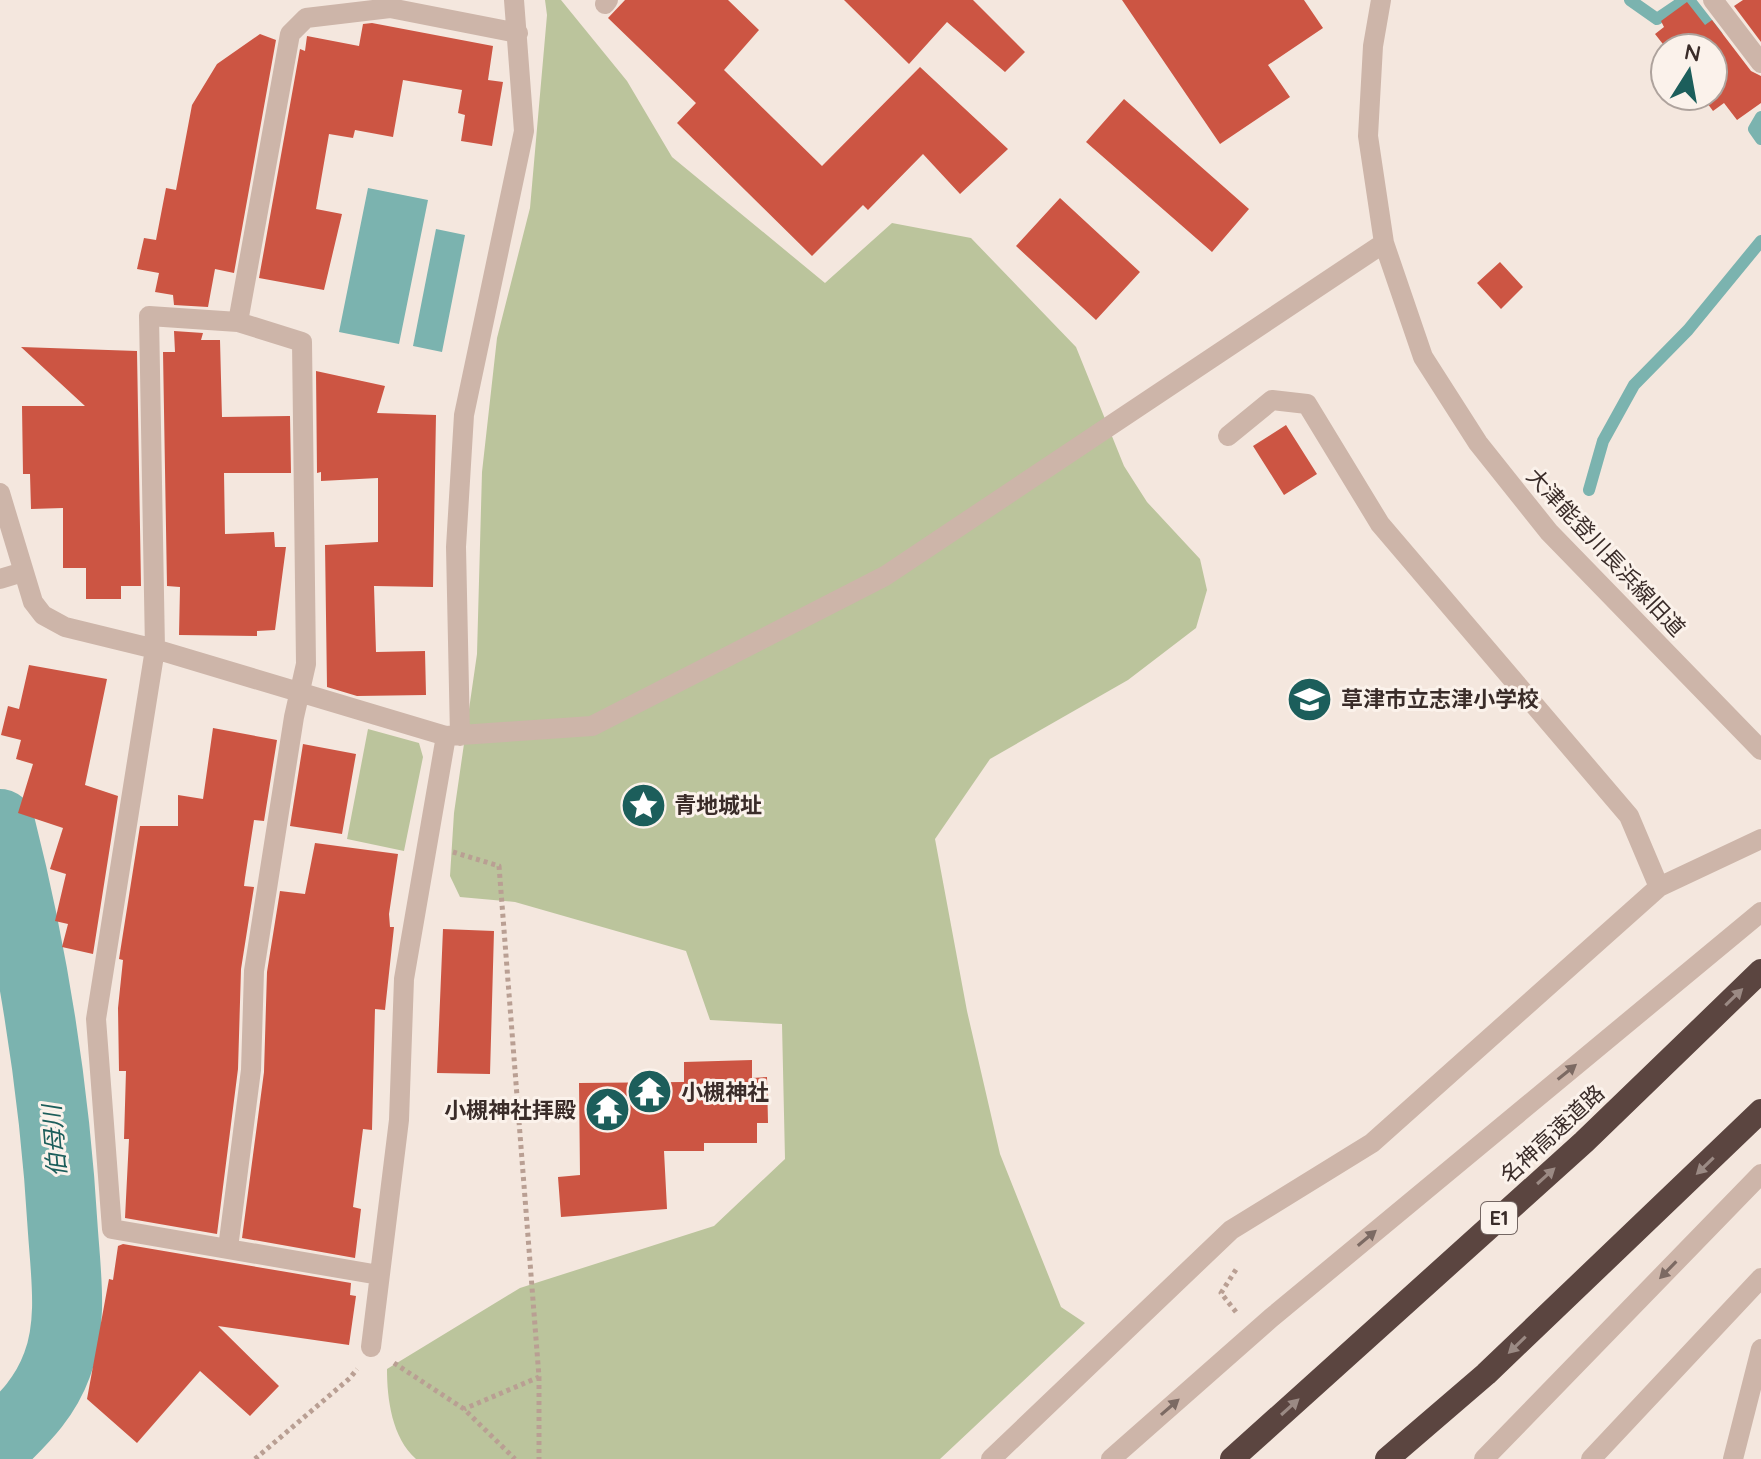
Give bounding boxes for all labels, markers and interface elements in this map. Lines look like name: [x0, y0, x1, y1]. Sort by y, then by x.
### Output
north arrow: [1649, 32, 1729, 112]
text: N: [1682, 37, 1703, 68]
street label: 大津能登川長浜線旧道: [1521, 462, 1691, 642]
school or university icon: 草津市立志津小学校: [1286, 675, 1334, 723]
place label: 草津市立志津小学校: [1341, 685, 1539, 713]
place icon: 青地城址: [619, 781, 667, 829]
place label: 青地城址: [674, 791, 762, 819]
one-way arrow: [1724, 989, 1743, 1007]
one-way arrow: [1557, 1064, 1577, 1080]
temple icon: 小槻神社: [626, 1068, 674, 1116]
place label: 小槻神社: [681, 1078, 769, 1106]
street label: 名神高速道路: [1494, 1079, 1610, 1189]
temple icon: 小槻神社拝殿: [583, 1086, 631, 1134]
place label: 小槻神社拝殿: [444, 1096, 576, 1124]
water label: 伯母川: [36, 1101, 72, 1178]
one-way arrow: [1696, 1157, 1715, 1175]
one-way arrow: [1536, 1168, 1555, 1186]
road number: E1: [1481, 1202, 1517, 1234]
one-way arrow: [1357, 1230, 1377, 1247]
one-way arrow: [1659, 1260, 1677, 1279]
one-way arrow: [1508, 1335, 1527, 1354]
one-way arrow: [1281, 1398, 1300, 1416]
one-way arrow: [1160, 1399, 1179, 1417]

